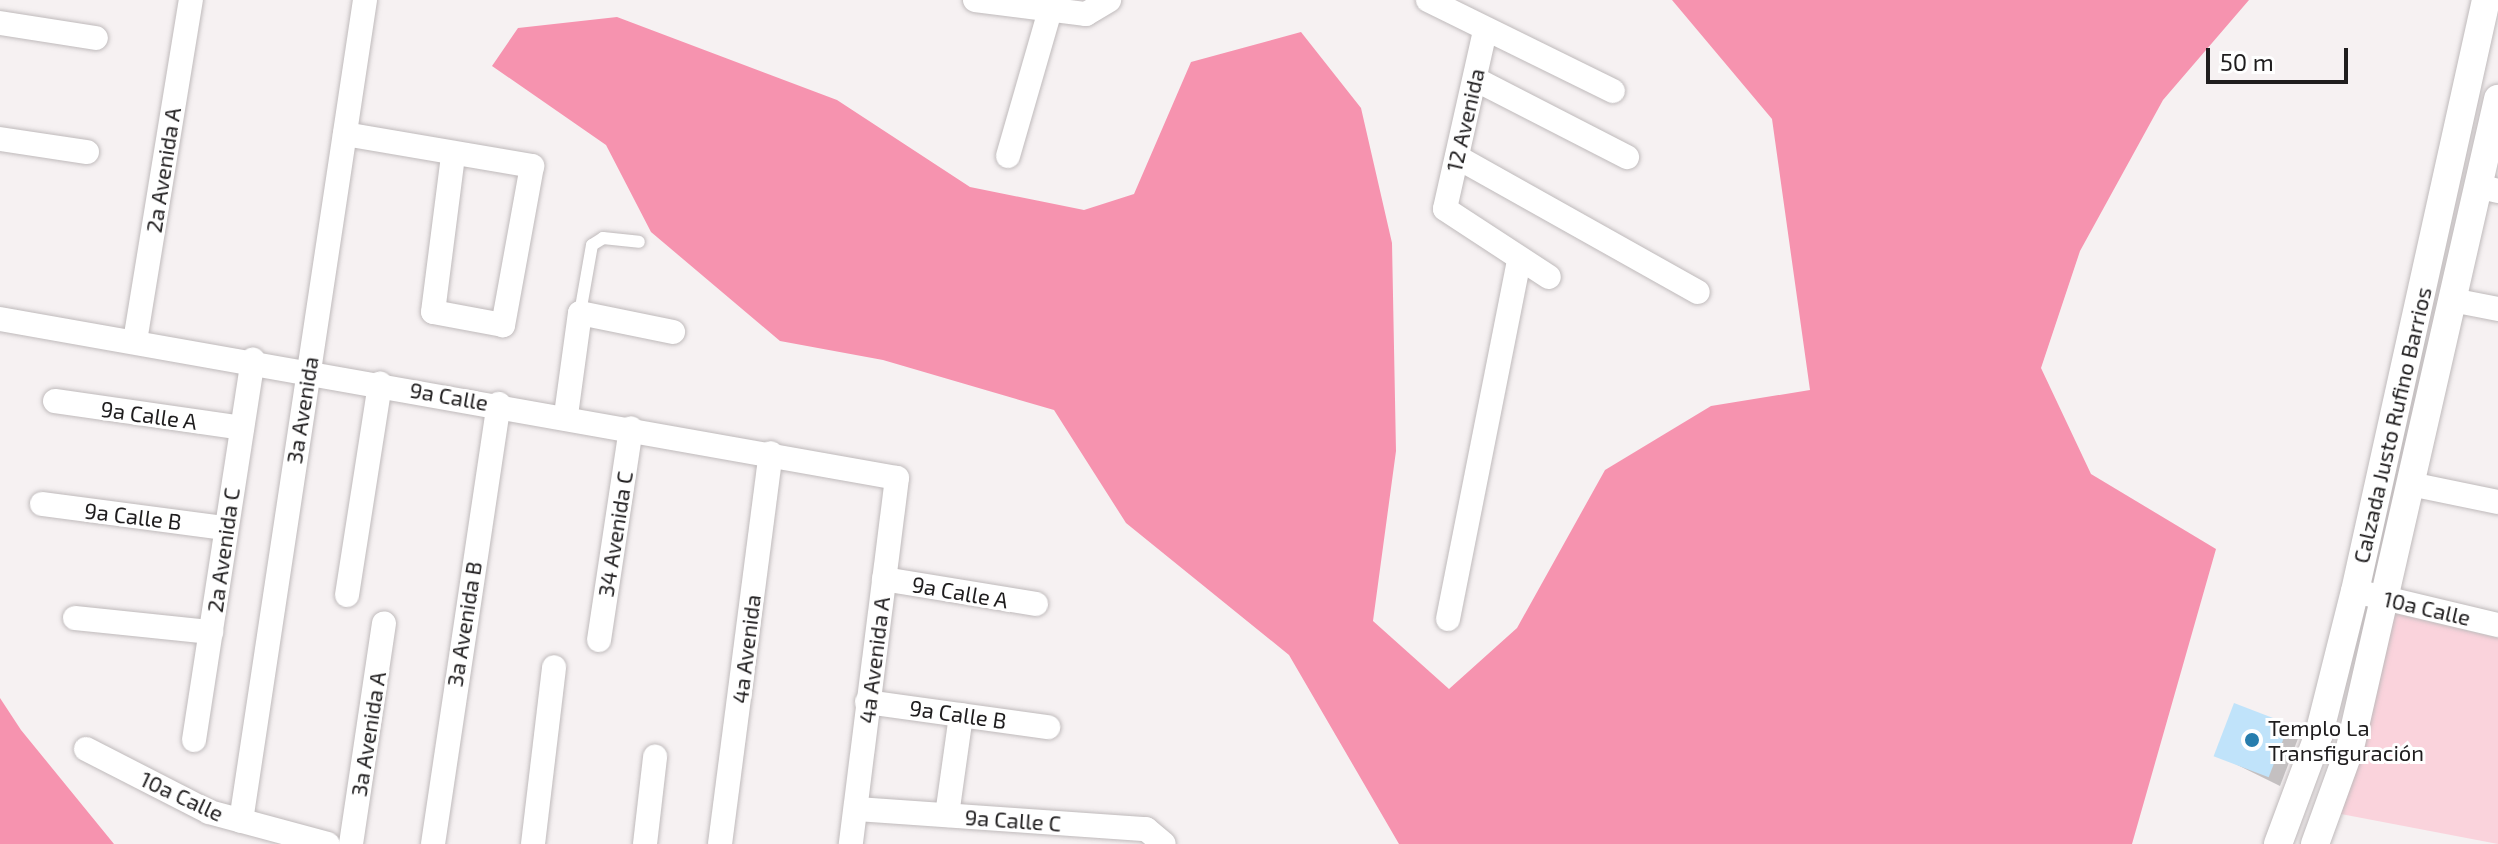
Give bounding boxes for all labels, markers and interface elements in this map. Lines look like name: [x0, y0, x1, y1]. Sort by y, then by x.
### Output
scale bar: [2210, 32, 2352, 82]
text: 50 m: [2220, 47, 2274, 76]
street label: 12 Avenida: [1440, 66, 1490, 174]
street label: 2a Avenida A: [140, 105, 186, 235]
street label: Calzada Justo Rufino Barrios: [2347, 284, 2437, 566]
street label: 3a Avenida: [280, 354, 324, 466]
street label: 9a Calle: [408, 376, 490, 416]
street label: 9a Calle A: [99, 395, 199, 435]
street label: 34 Avenida C: [592, 469, 638, 599]
street label: 2a Avenida C: [201, 486, 245, 614]
street label: 9a Calle B: [83, 497, 183, 535]
street label: 3a Avenida B: [441, 559, 487, 689]
street label: 9a Calle A: [910, 571, 1010, 613]
street label: 10a Calle: [2381, 585, 2473, 631]
street label: 4a Avenida: [726, 593, 766, 705]
street label: 4a Avenida A: [853, 595, 895, 725]
street label: 3a Avenida A: [345, 669, 391, 799]
street label: 9a Calle B: [908, 694, 1008, 734]
place label: Templo La Transfiguración: [2268, 714, 2424, 766]
marker: Templo La Transfiguración: [2243, 731, 2261, 749]
street label: 10a Calle: [136, 765, 228, 827]
street label: 9a Calle C: [964, 803, 1062, 837]

